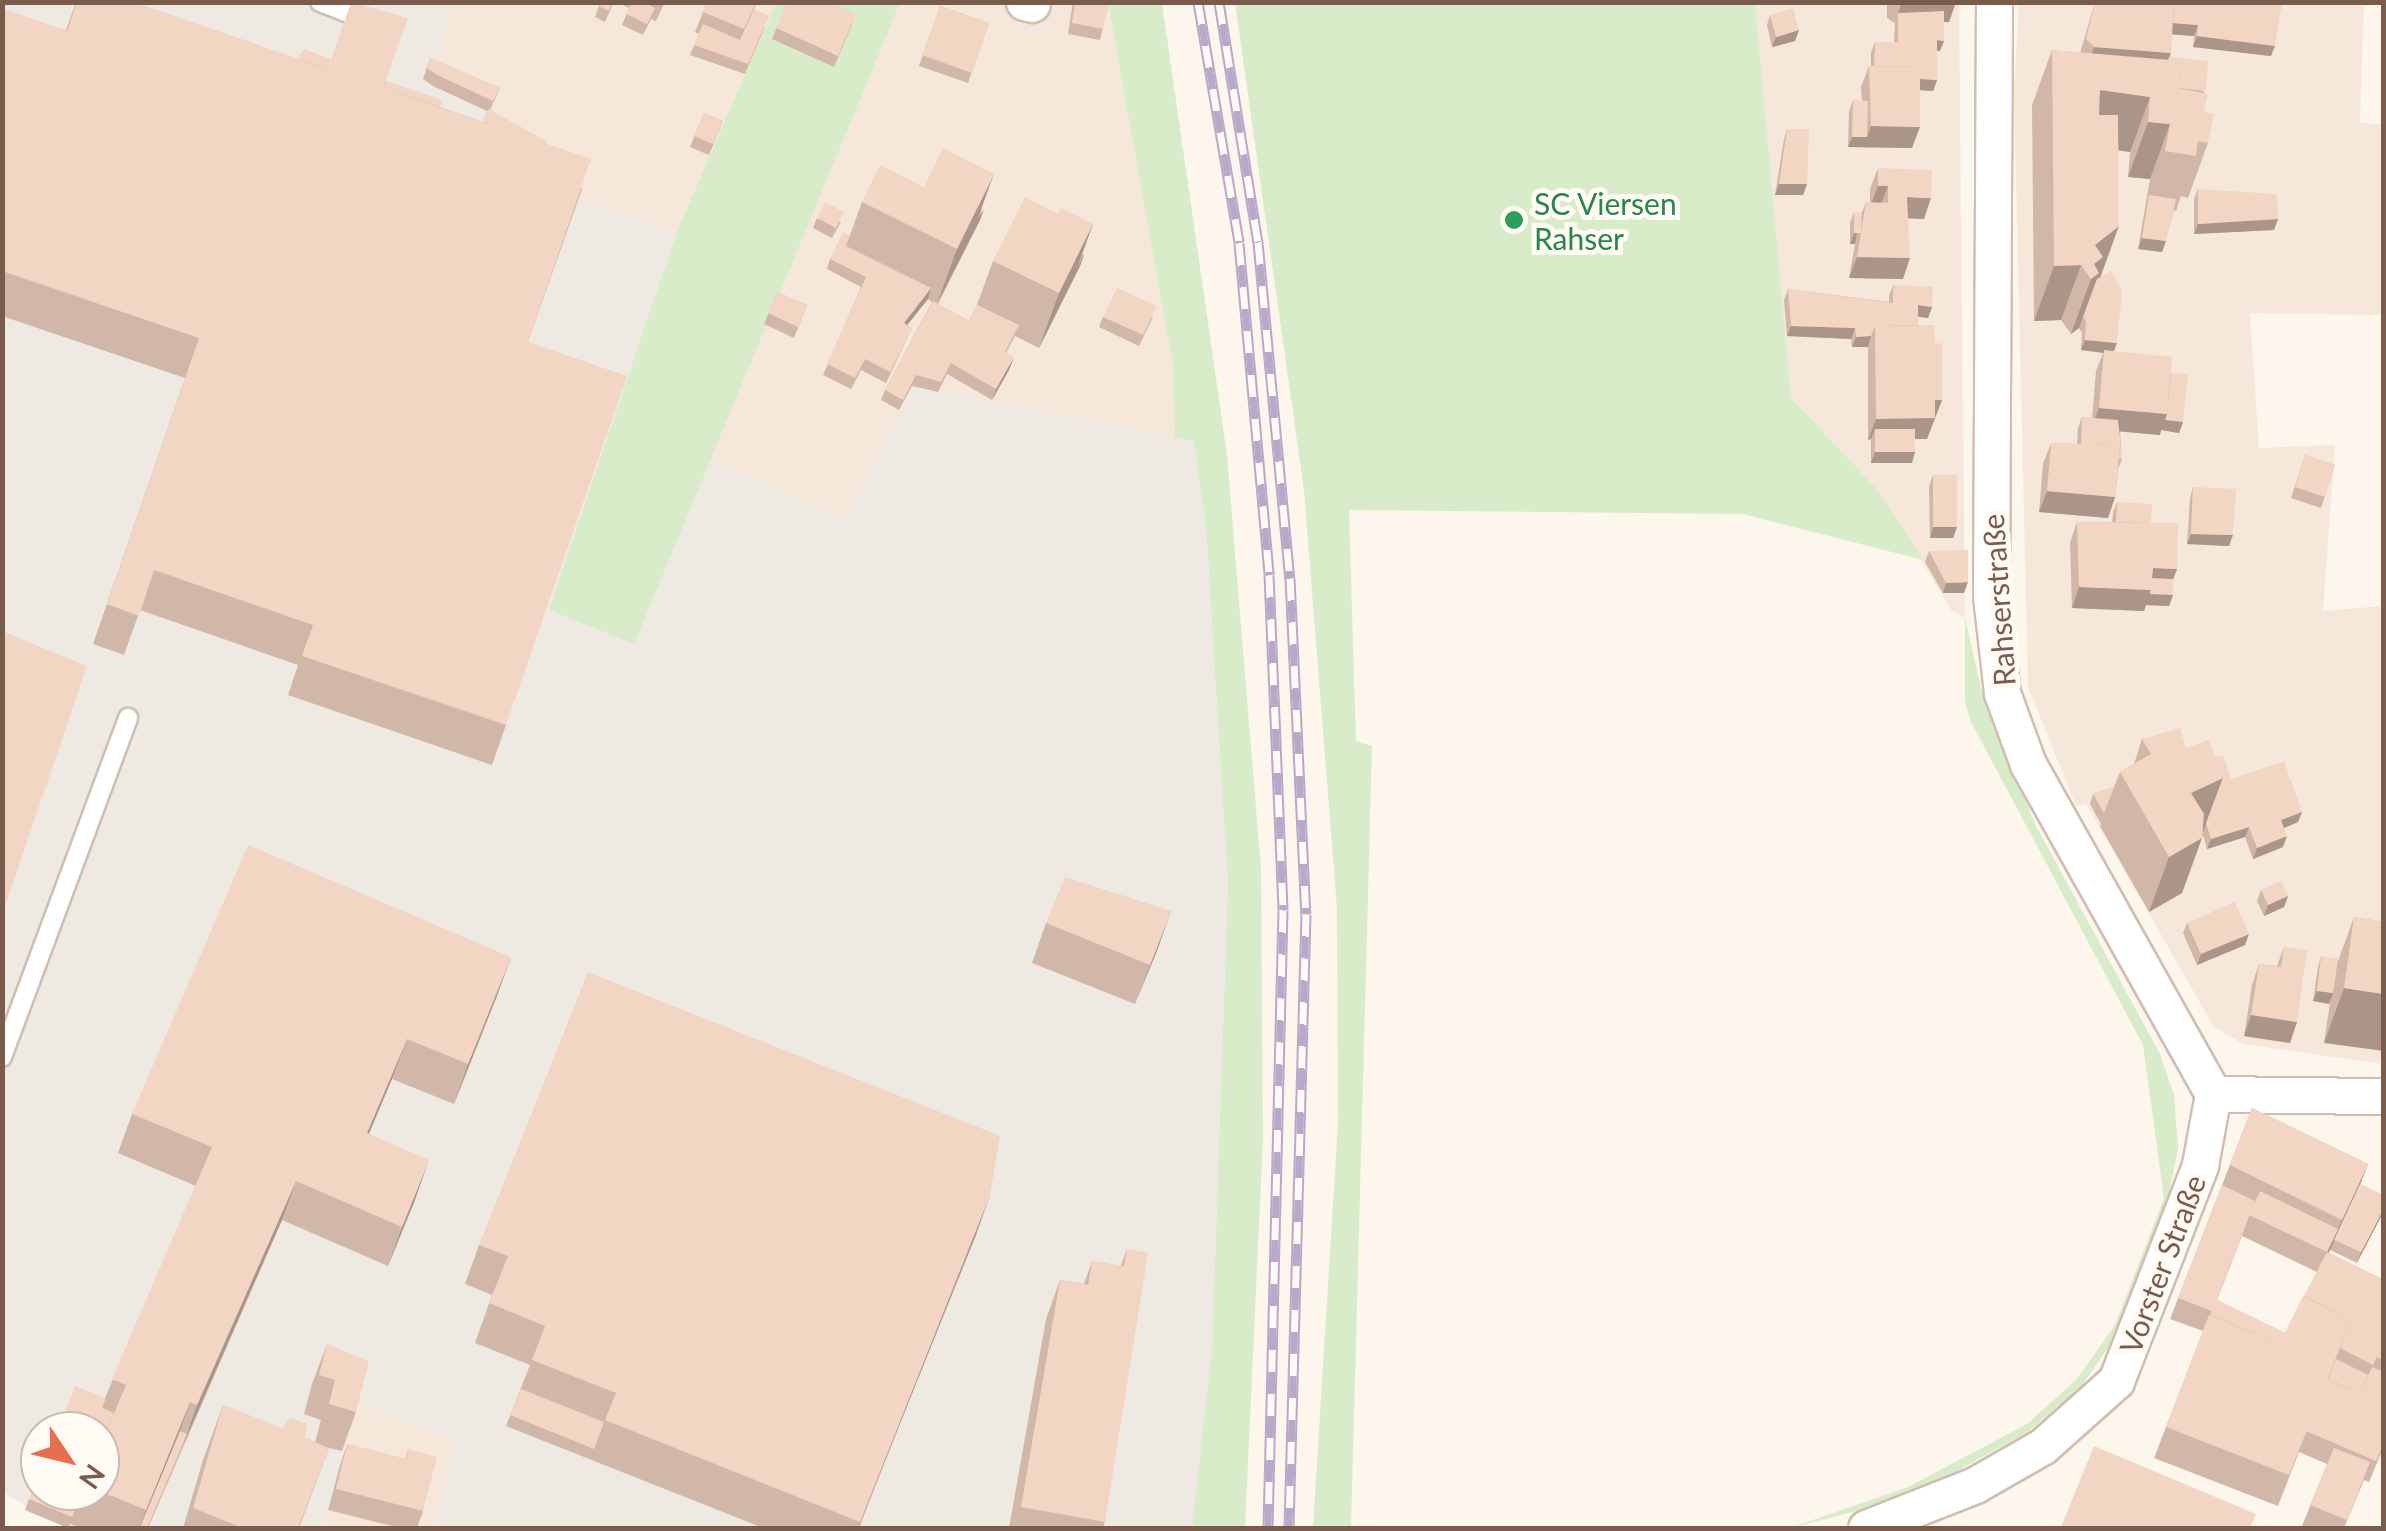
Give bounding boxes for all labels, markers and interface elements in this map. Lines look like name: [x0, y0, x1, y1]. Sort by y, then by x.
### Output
place label: SC Viersen Rahser: [1534, 185, 1678, 256]
marker: SC Viersen Rahser: [1503, 209, 1525, 231]
street label: Rahserstraße: [1974, 513, 2022, 687]
street label: Vorster Straße: [2111, 1169, 2213, 1359]
north arrow: [20, 1411, 120, 1511]
text: N: [73, 1458, 113, 1496]

